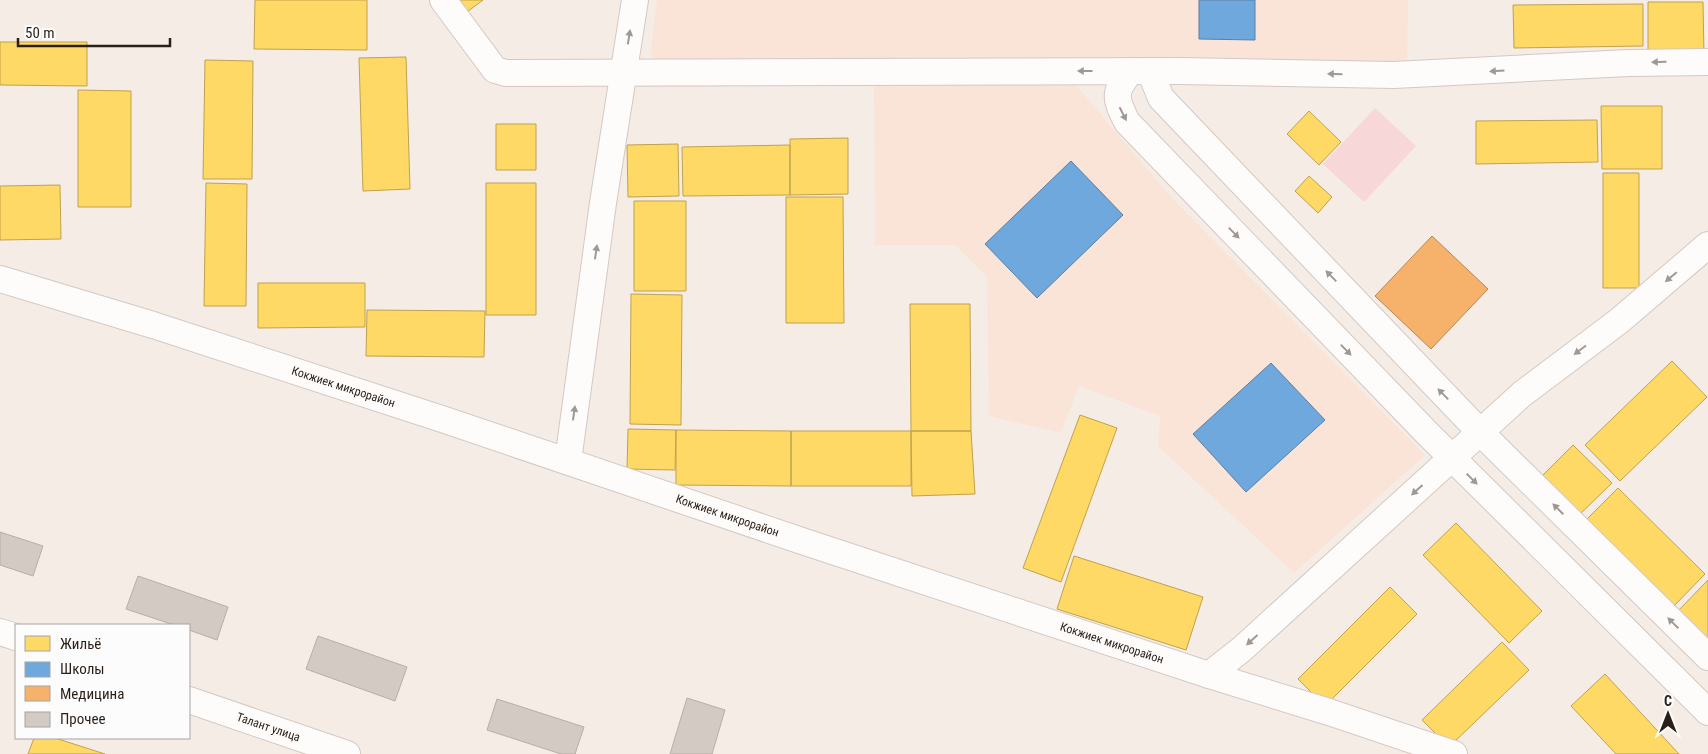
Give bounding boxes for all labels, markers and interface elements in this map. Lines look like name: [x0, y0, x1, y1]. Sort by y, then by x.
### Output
scale bar: [18, 15, 170, 47]
text: 50 m: [25, 24, 55, 42]
one-way arrow: [626, 28, 634, 44]
one-way arrow: [1651, 59, 1667, 67]
one-way arrow: [1076, 67, 1092, 75]
one-way arrow: [1489, 67, 1505, 75]
one-way arrow: [1326, 70, 1342, 78]
one-way arrow: [1119, 107, 1127, 121]
one-way arrow: [1227, 226, 1239, 238]
one-way arrow: [592, 244, 600, 260]
one-way arrow: [1325, 270, 1337, 282]
one-way arrow: [1664, 271, 1677, 282]
one-way arrow: [1340, 343, 1352, 355]
one-way arrow: [1573, 345, 1587, 355]
street label: Кокжиек микрорайон: [290, 364, 397, 410]
one-way arrow: [1437, 388, 1449, 400]
one-way arrow: [571, 405, 579, 421]
one-way arrow: [1466, 473, 1478, 485]
one-way arrow: [1411, 484, 1423, 496]
street label: Кокжиек микрорайон: [674, 492, 781, 540]
one-way arrow: [1552, 503, 1564, 515]
one-way arrow: [1668, 617, 1680, 629]
street label: Кокжиек микрорайон: [1058, 619, 1165, 667]
legend: [15, 624, 190, 739]
one-way arrow: [1245, 634, 1258, 645]
text: Жильё: [60, 635, 101, 653]
text: Школы: [60, 660, 105, 678]
text: Медицина: [60, 685, 124, 703]
north arrow: [1643, 689, 1693, 739]
text: С: [1664, 693, 1672, 709]
text: Прочее: [60, 710, 106, 728]
street label: Талант улица: [235, 710, 302, 745]

